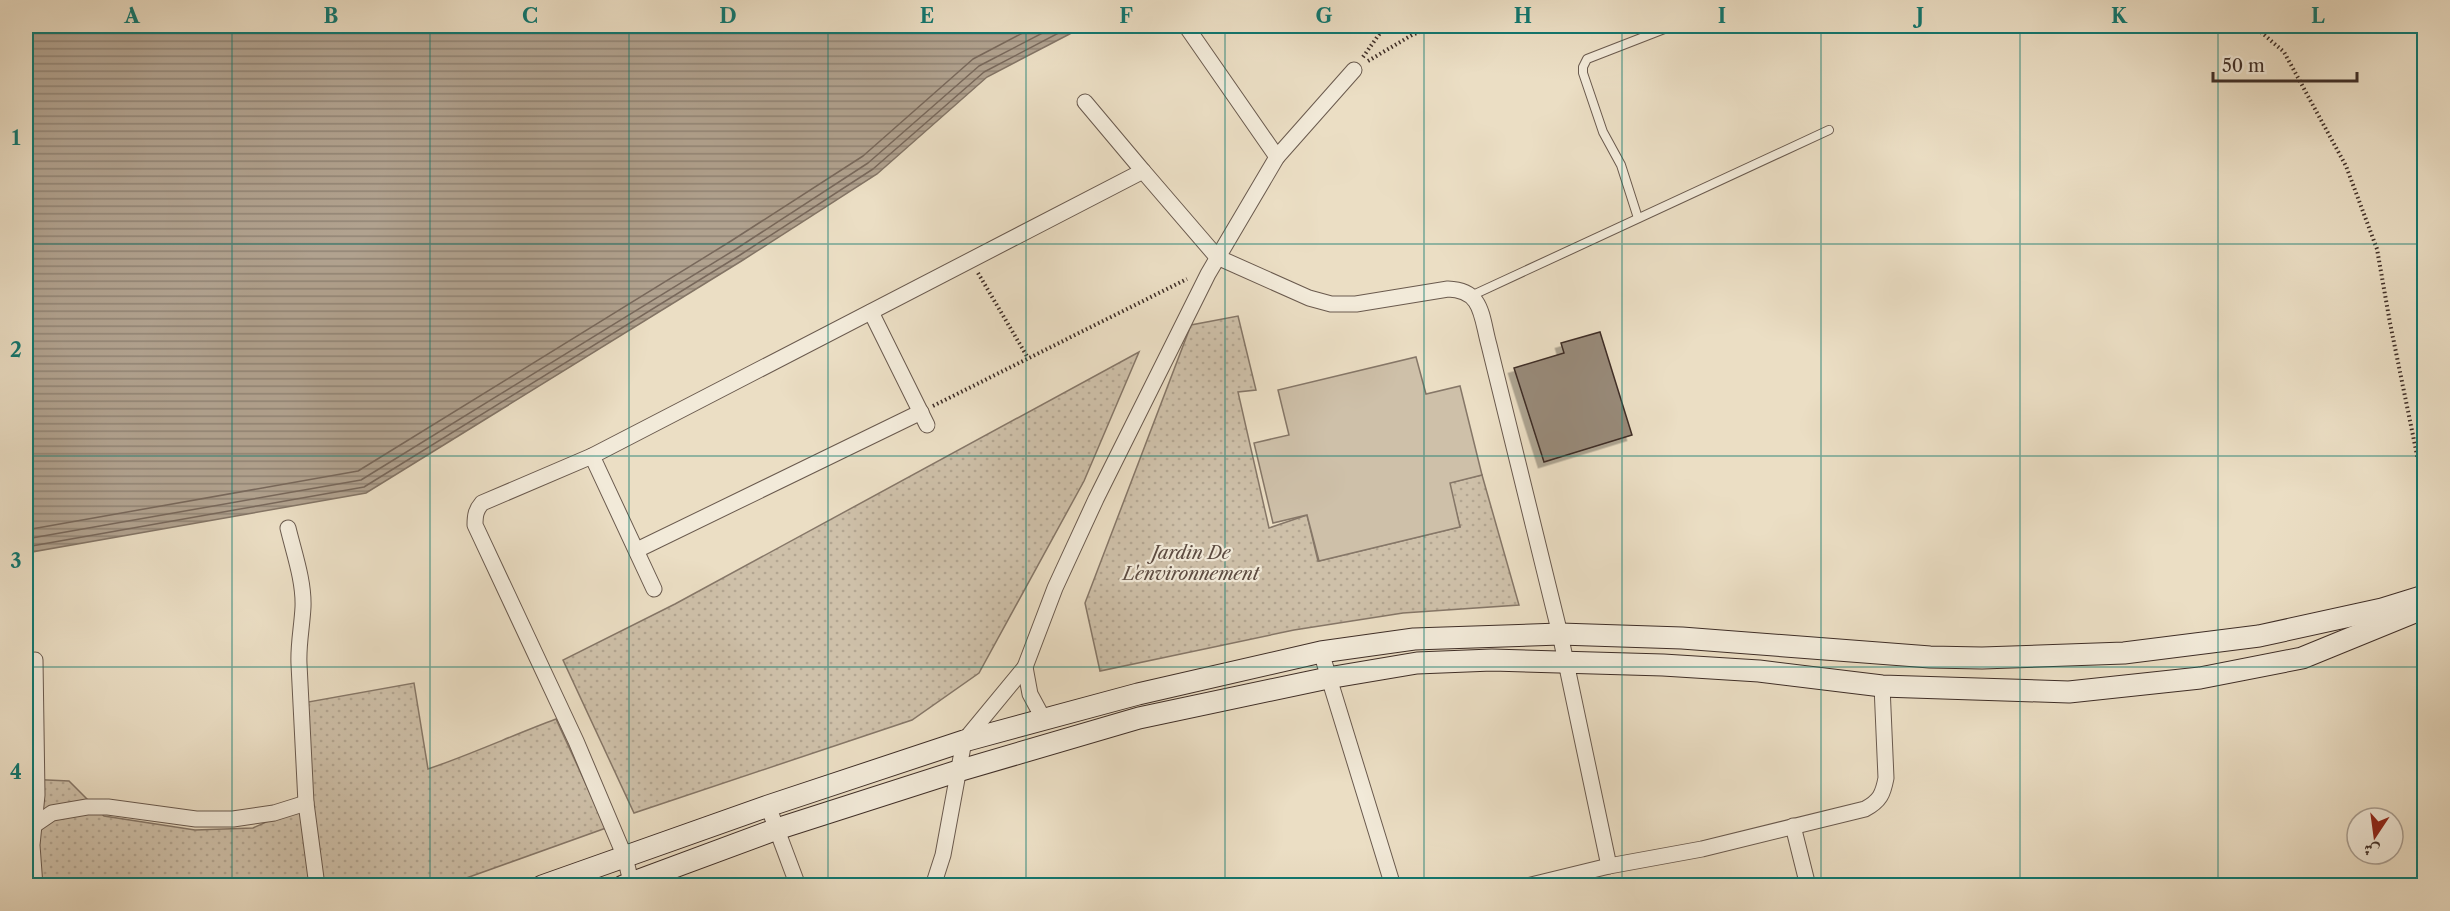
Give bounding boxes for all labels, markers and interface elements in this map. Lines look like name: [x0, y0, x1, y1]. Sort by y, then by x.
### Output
text: A: [123, 4, 140, 28]
text: B: [324, 4, 339, 28]
text: C: [522, 4, 538, 28]
text: D: [719, 4, 737, 28]
text: E: [920, 4, 934, 28]
text: F: [1119, 4, 1133, 28]
text: G: [1316, 4, 1333, 28]
text: H: [1514, 4, 1532, 28]
text: I: [1718, 4, 1726, 28]
text: J: [1912, 4, 1924, 28]
text: K: [2111, 4, 2128, 28]
text: L: [2311, 4, 2325, 28]
scale bar: [2213, 45, 2357, 83]
text: 50 m: [2222, 55, 2265, 77]
text: 1: [12, 126, 21, 150]
text: 2: [10, 338, 22, 362]
park label: Jardin De L'environnement: [1121, 542, 1261, 585]
text: 3: [10, 549, 22, 573]
text: 4: [10, 760, 22, 784]
north arrow: [2345, 806, 2405, 866]
text: ش: [2362, 839, 2382, 862]

